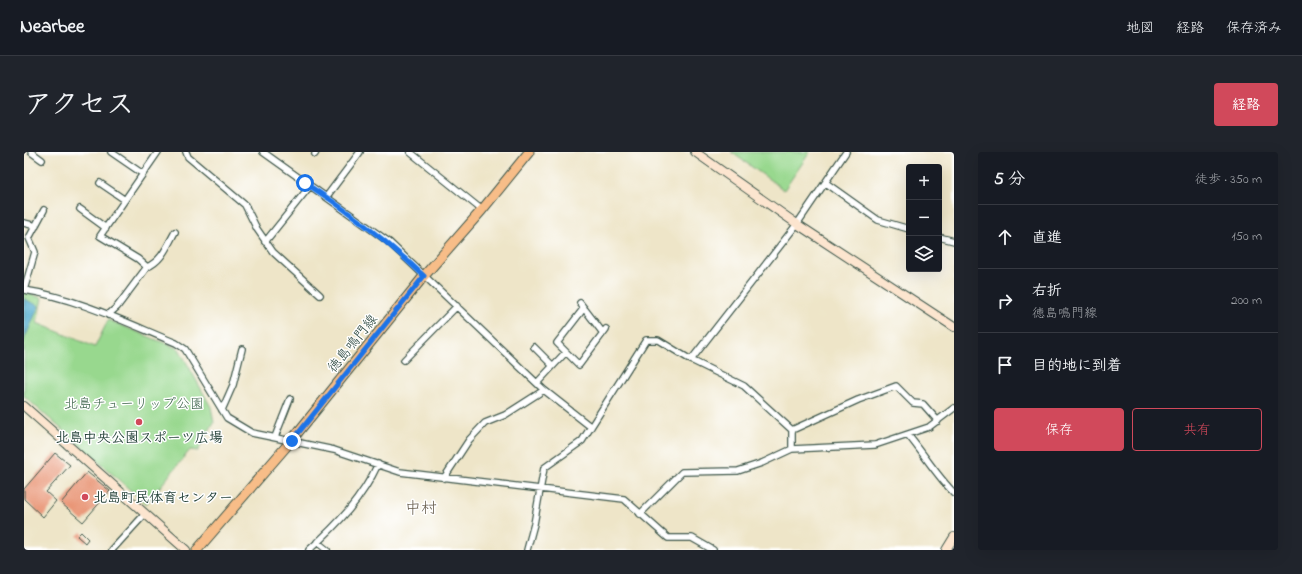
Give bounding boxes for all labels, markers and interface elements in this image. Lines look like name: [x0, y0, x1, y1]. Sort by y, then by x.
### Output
text: Nearbee: [20, 14, 85, 41]
text: 地図: [1126, 18, 1154, 39]
text: 経路: [1176, 18, 1204, 39]
text: 保存済み: [1226, 18, 1282, 39]
button: 経路: [1214, 83, 1278, 126]
text: アクセス: [24, 86, 134, 127]
map controls: [906, 164, 942, 272]
button: +: [906, 164, 942, 200]
text: 5 分: [994, 167, 1025, 192]
text: 徒歩 · 350 m: [1195, 170, 1262, 189]
route start: [296, 174, 314, 192]
button: −: [906, 200, 942, 236]
icon: ahead: [994, 226, 1016, 248]
text: 直進: [1032, 227, 1062, 249]
text: 150 m: [1231, 227, 1262, 246]
button: layers: [906, 236, 942, 272]
text: 右折: [1032, 280, 1062, 302]
icon: right: [994, 290, 1016, 312]
text: 200 m: [1231, 291, 1262, 310]
text: 徳島鳴門線: [1032, 304, 1097, 323]
street label: 徳島鳴門線: [323, 310, 383, 378]
icon: arrive: [994, 354, 1016, 376]
text: 目的地に到着: [1032, 355, 1122, 377]
park label: 北島チューリップ公園: [64, 394, 204, 415]
button: 保存: [994, 408, 1124, 451]
button: 共有: [1132, 408, 1262, 451]
marker: 北島中央公園スポーツ広場: [134, 417, 144, 427]
place label: 北島中央公園スポーツ広場: [55, 428, 223, 449]
route end: [283, 432, 301, 450]
place label: 北島町民体育センター: [93, 488, 233, 509]
marker: 北島町民体育センター: [80, 492, 90, 502]
district label: 中村: [405, 497, 437, 521]

